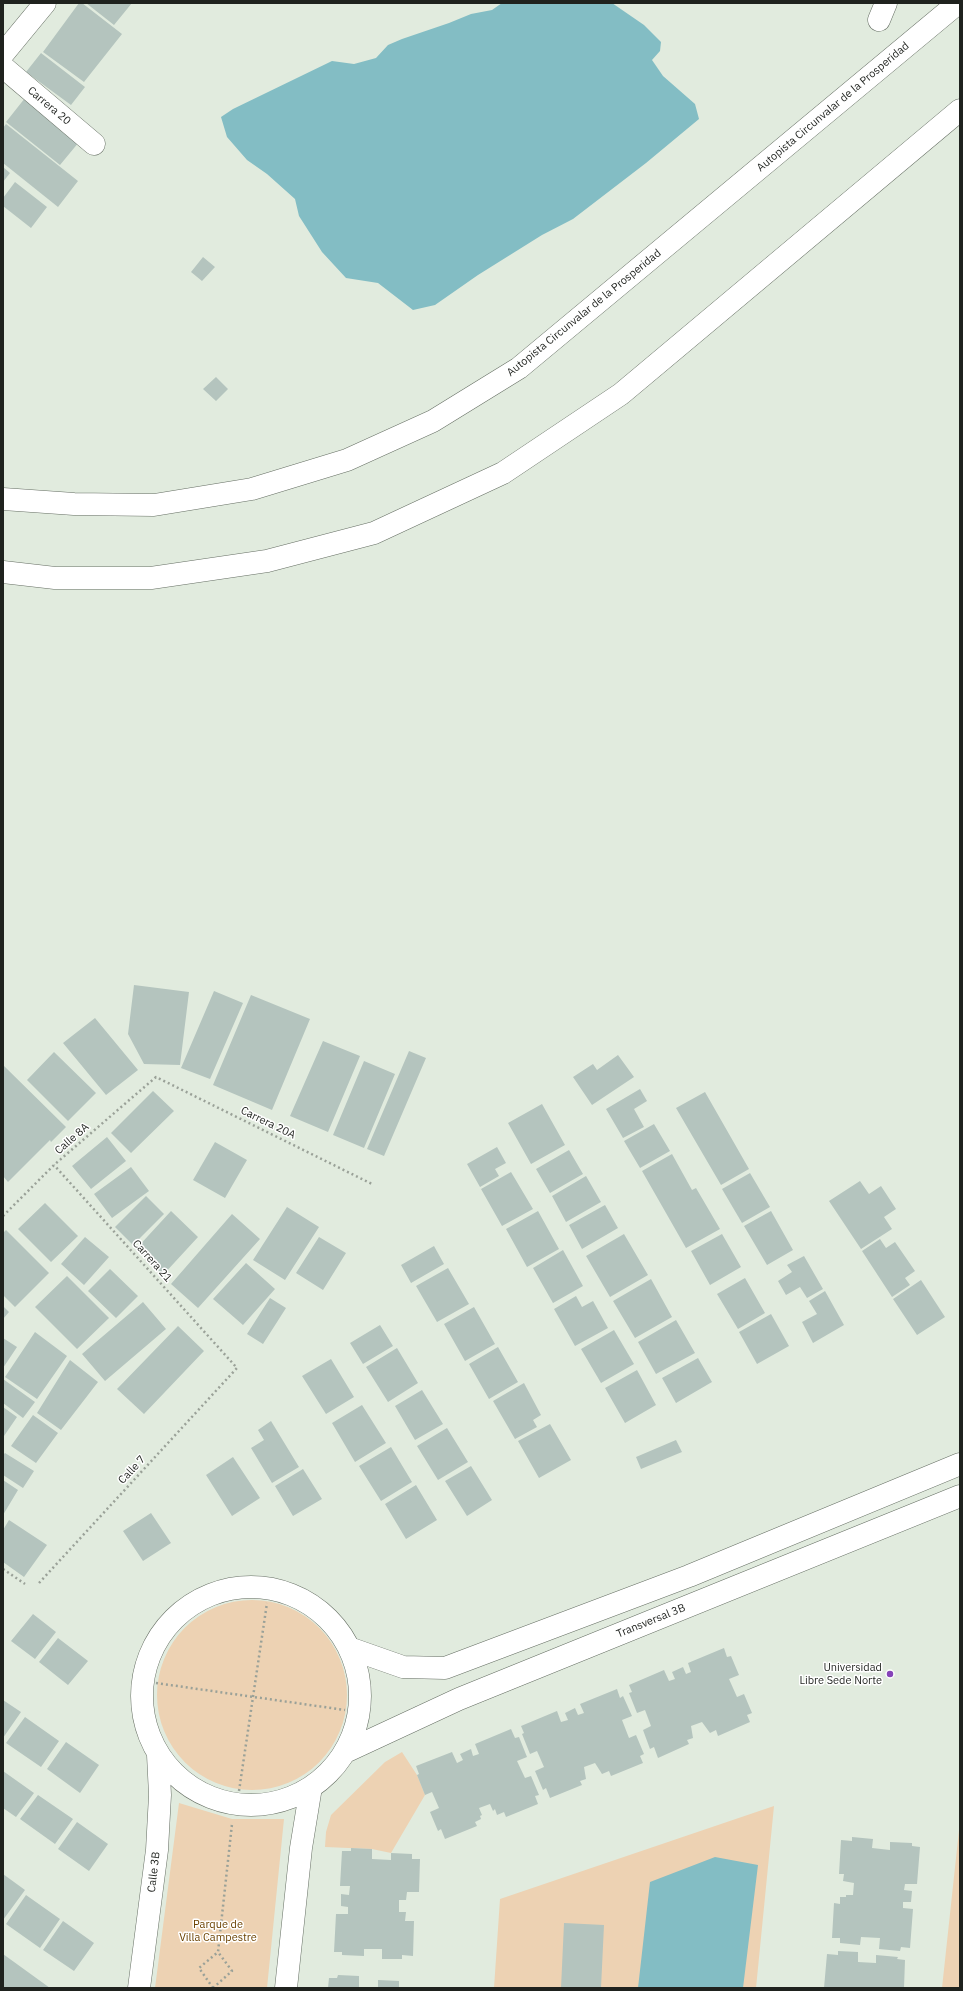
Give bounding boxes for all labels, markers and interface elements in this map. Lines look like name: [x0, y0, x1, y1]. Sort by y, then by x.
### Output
street label: Autopista Circunvalar de la Prosperidad: [754, 39, 912, 175]
street label: Carrera 20: [25, 84, 73, 128]
street label: Autopista Circunvalar de la Prosperidad: [504, 247, 664, 379]
street label: Carrera 20A: [238, 1104, 298, 1142]
street label: Calle 8A: [52, 1121, 92, 1157]
street label: Carrera 21: [130, 1237, 174, 1285]
street label: Calle 7: [116, 1453, 148, 1487]
street label: Transversal 3B: [615, 1601, 687, 1641]
place label: Universidad Libre Sede Norte: [799, 1661, 882, 1687]
marker: Universidad Libre Sede Norte: [885, 1669, 895, 1679]
street label: Calle 3B: [145, 1851, 163, 1893]
park label: Parque de Villa Campestre: [179, 1918, 257, 1944]

